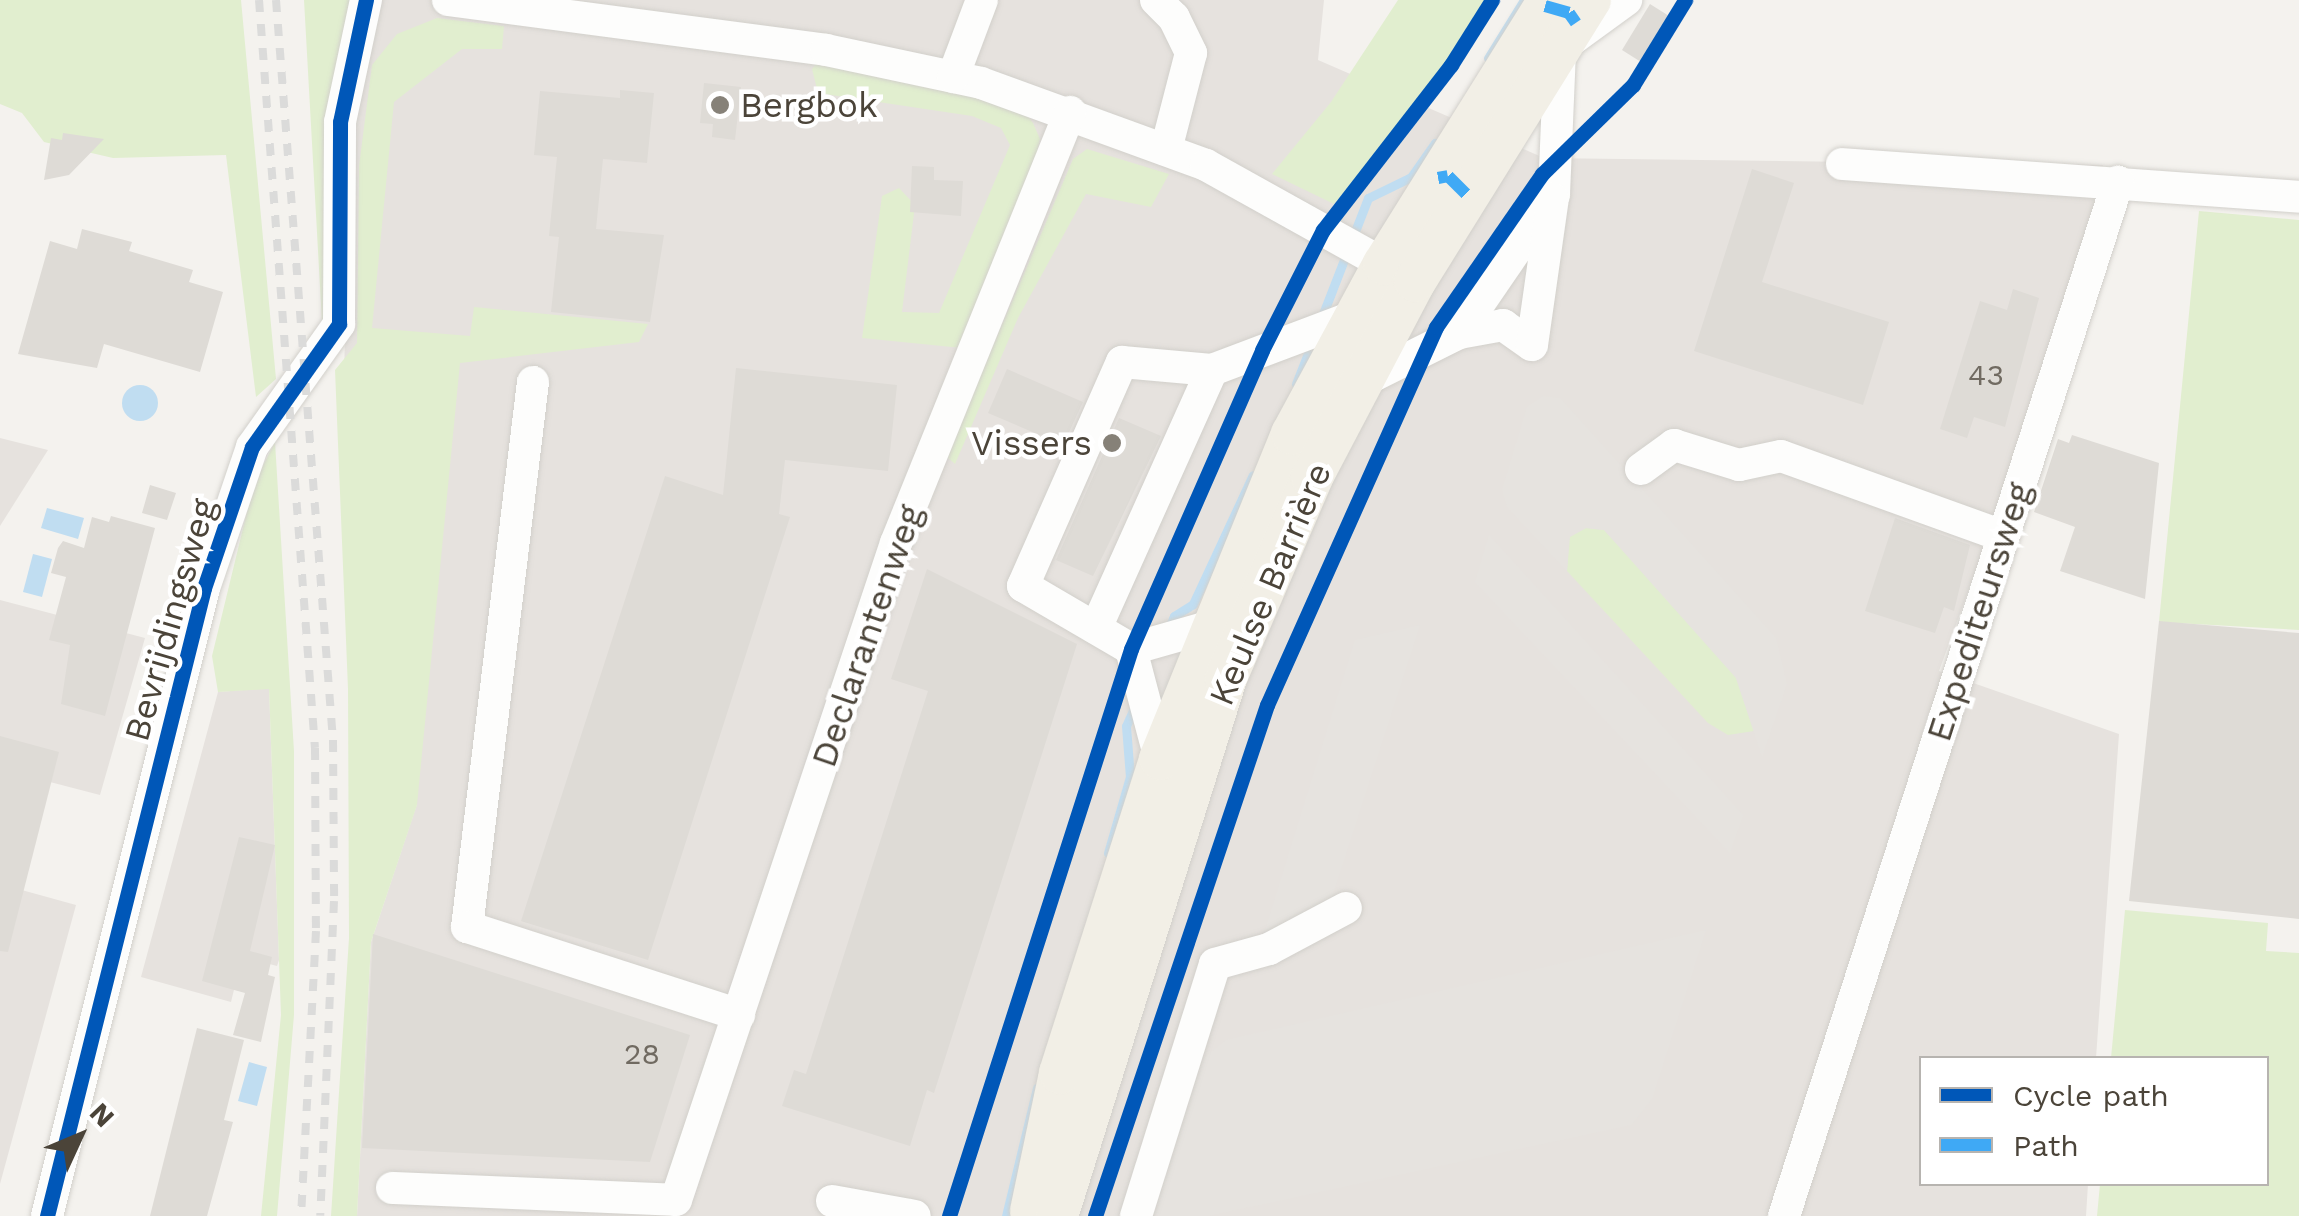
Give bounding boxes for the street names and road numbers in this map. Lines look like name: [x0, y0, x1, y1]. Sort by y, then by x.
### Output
street label: Keulse Barrière: [1200, 456, 1340, 712]
street label: Expediteursweg: [1917, 477, 2041, 747]
street label: Bevrijdingsweg: [115, 494, 225, 746]
street label: Declarantenweg: [802, 499, 932, 773]

